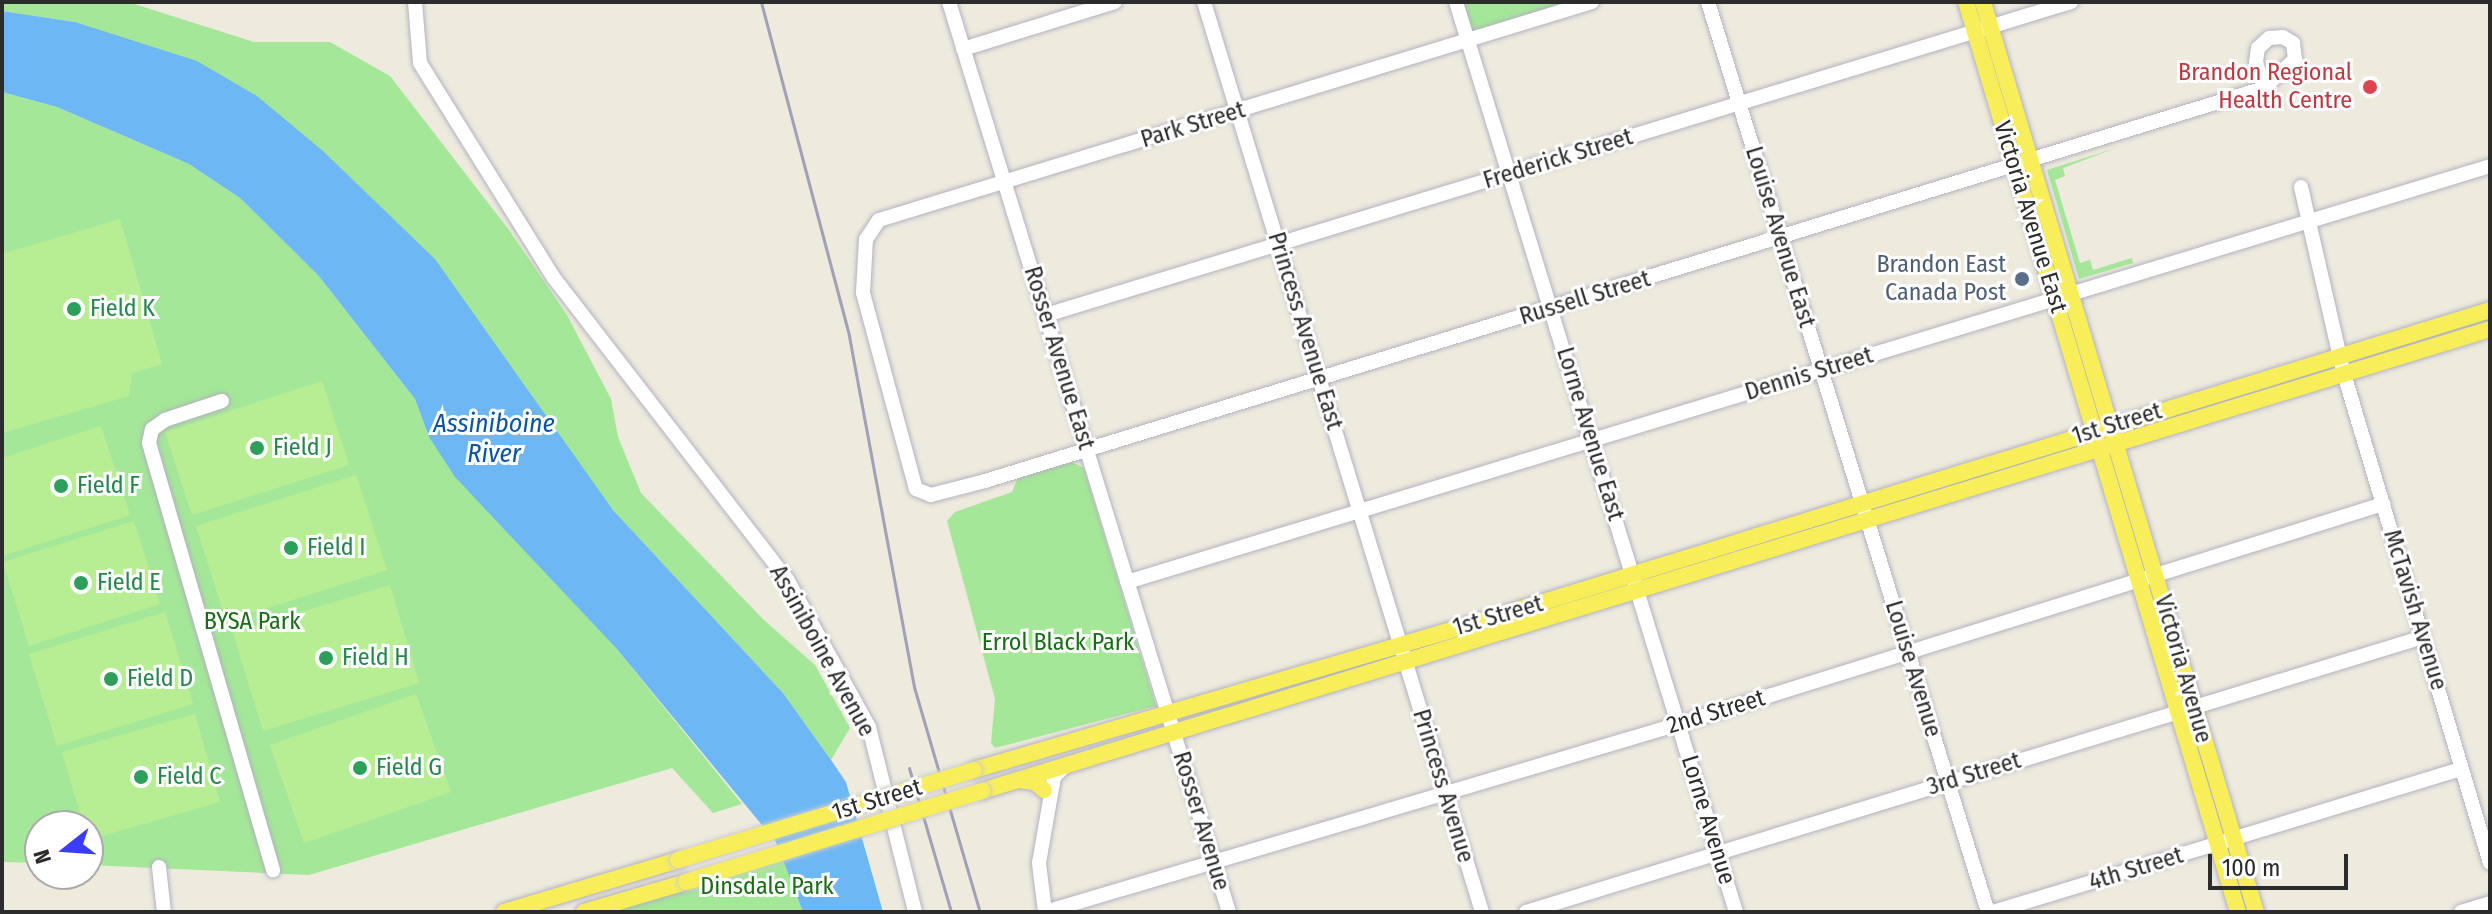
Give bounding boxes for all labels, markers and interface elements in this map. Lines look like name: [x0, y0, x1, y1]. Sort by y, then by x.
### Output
place label: Brandon Regional Health Centre: [2178, 59, 2352, 115]
marker: Brandon Regional Health Centre: [2359, 76, 2381, 98]
street label: Park Street: [1137, 96, 1249, 154]
street label: Victoria Avenue East: [1987, 118, 2073, 316]
street label: Frederick Street: [1480, 123, 1636, 195]
street label: Louise Avenue East: [1739, 143, 1821, 331]
street label: Princess Avenue East: [1261, 229, 1349, 433]
place label: Brandon East Canada Post: [1876, 251, 2006, 307]
street label: Rosser Avenue East: [1017, 263, 1101, 453]
street label: Russell Street: [1516, 264, 1654, 332]
marker: Brandon East Canada Post: [2013, 270, 2031, 288]
place label: Field K: [90, 295, 155, 323]
marker: Field K: [65, 300, 83, 318]
street label: Dennis Street: [1742, 341, 1876, 407]
street label: Lorne Avenue East: [1550, 344, 1630, 524]
street label: 1st Street: [2069, 397, 2165, 451]
water label: Assiniboine River: [433, 408, 555, 470]
place label: Field J: [273, 434, 332, 462]
marker: Field J: [248, 439, 266, 457]
place label: Field F: [77, 472, 140, 500]
marker: Field F: [52, 477, 70, 495]
street label: McTavish Avenue: [2377, 526, 2453, 694]
place label: Field I: [307, 534, 366, 562]
marker: Field I: [282, 539, 300, 557]
street label: Assiniboine Avenue: [763, 560, 881, 742]
place label: Field E: [97, 569, 161, 597]
marker: Field E: [72, 574, 90, 592]
street label: 1st Street: [1450, 589, 1546, 643]
street label: Victoria Avenue: [2148, 592, 2218, 746]
street label: Louise Avenue: [1879, 597, 1947, 741]
park label: BYSA Park: [204, 608, 300, 636]
park label: Errol Black Park: [982, 629, 1134, 657]
place label: Field H: [342, 644, 409, 672]
marker: Field H: [317, 649, 335, 667]
place label: Field D: [127, 665, 193, 693]
marker: Field D: [102, 670, 120, 688]
street label: 2nd Street: [1664, 684, 1768, 740]
street label: Princess Avenue: [1406, 706, 1480, 866]
street label: 3rd Street: [1924, 746, 2024, 802]
street label: Rosser Avenue: [1166, 748, 1236, 894]
street label: Lorne Avenue: [1675, 752, 1741, 888]
place label: Field G: [376, 754, 442, 782]
marker: Field G: [351, 759, 369, 777]
place label: Field C: [157, 763, 222, 791]
marker: Field C: [132, 768, 150, 786]
street label: 1st Street: [829, 773, 925, 827]
north arrow: [24, 810, 104, 890]
scale bar: [2212, 838, 2352, 888]
street label: 4th Street: [2086, 841, 2186, 897]
text: N: [28, 846, 57, 867]
text: 100 m: [2222, 854, 2280, 882]
park label: Dinsdale Park: [700, 873, 834, 901]

